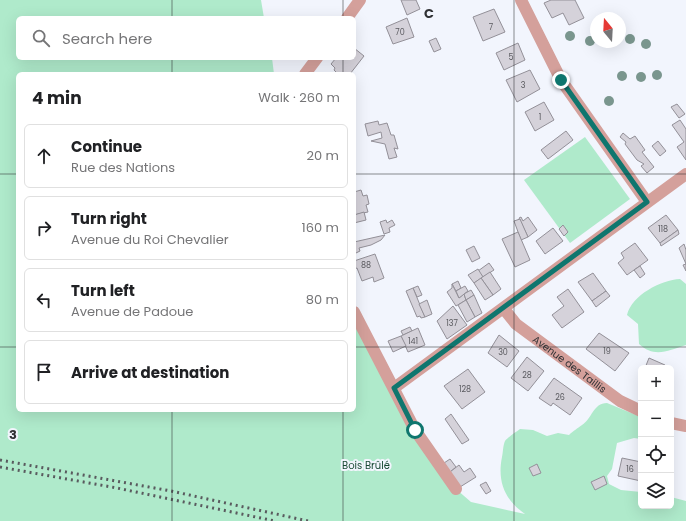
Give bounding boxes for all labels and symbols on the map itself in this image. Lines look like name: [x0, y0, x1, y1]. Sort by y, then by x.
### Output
text: C: [424, 4, 434, 23]
north arrow: [590, 12, 626, 48]
house number: 7: [489, 22, 494, 33]
house number: 70: [395, 27, 405, 38]
house number: 5: [508, 52, 514, 63]
route end: [552, 71, 570, 89]
house number: 3: [521, 80, 526, 91]
house number: 1: [539, 112, 541, 123]
house number: 118: [658, 224, 668, 235]
house number: 88: [361, 260, 371, 271]
house number: 137: [446, 318, 458, 329]
street label: Avenue des Taillis: [529, 332, 609, 396]
house number: 141: [408, 336, 418, 347]
house number: 19: [603, 346, 611, 357]
house number: 30: [498, 347, 508, 358]
house number: 28: [522, 370, 532, 381]
house number: 128: [459, 384, 471, 395]
house number: 26: [555, 392, 565, 403]
route start: [406, 421, 424, 439]
text: 3: [9, 425, 17, 444]
park label: Bois Brûlé: [342, 458, 390, 473]
house number: 16: [626, 464, 634, 475]

